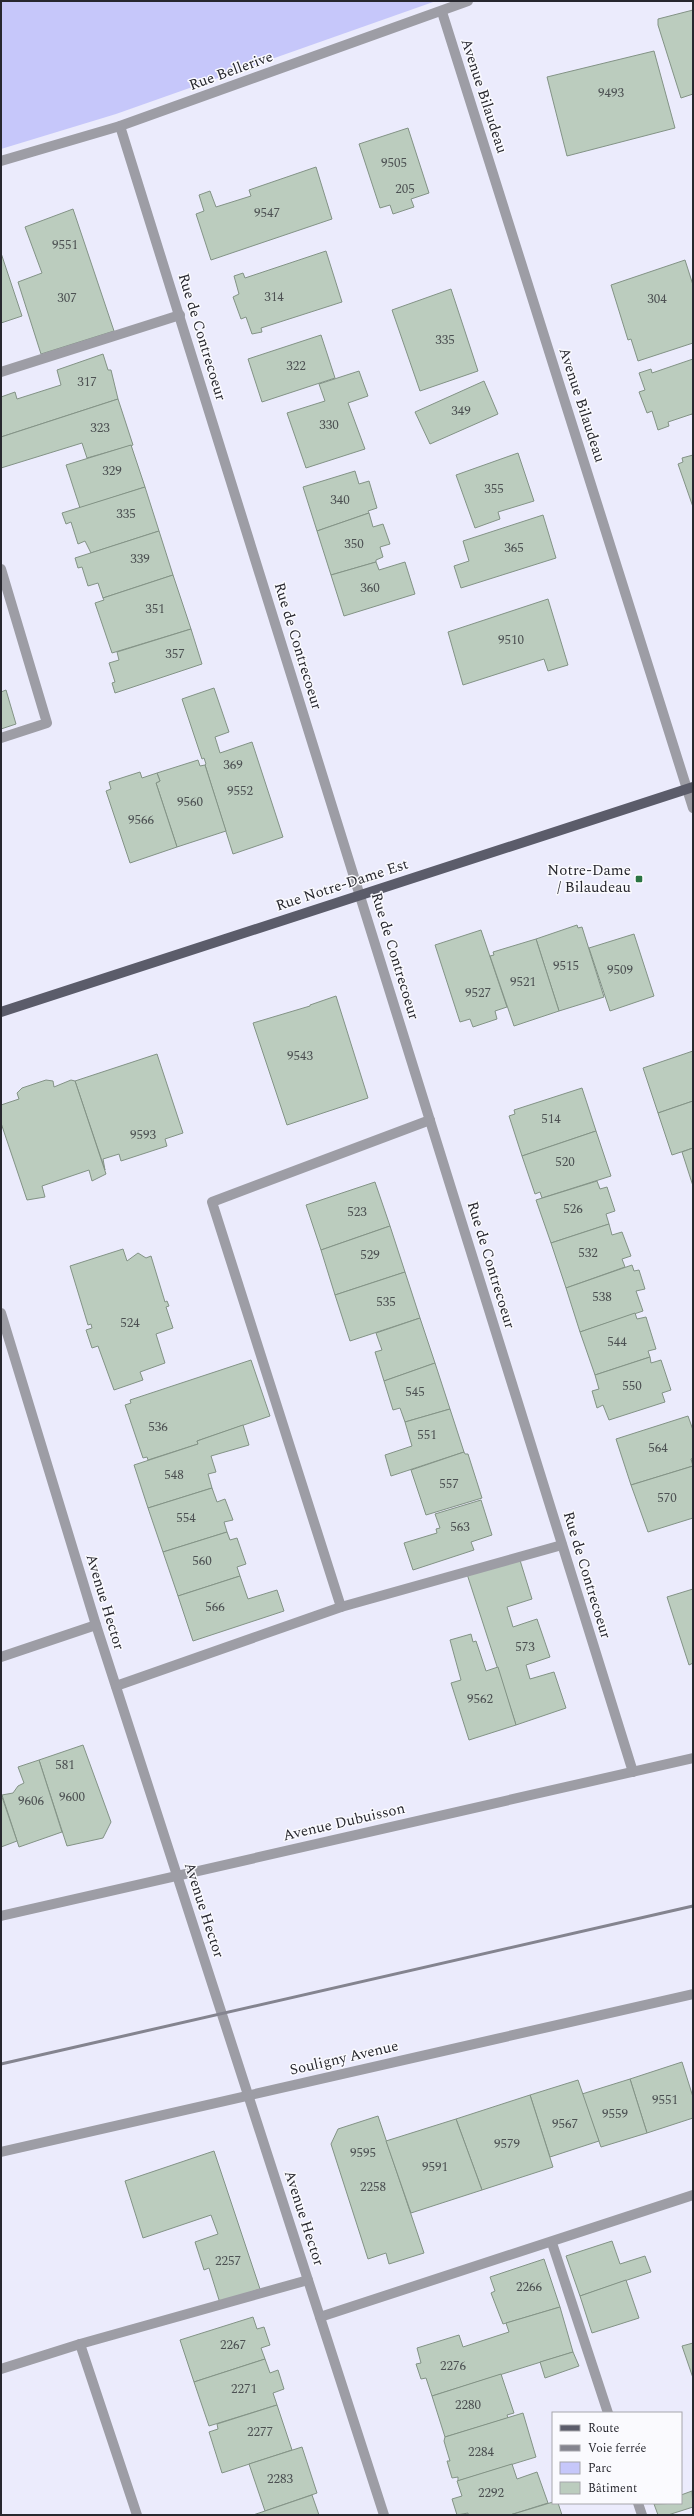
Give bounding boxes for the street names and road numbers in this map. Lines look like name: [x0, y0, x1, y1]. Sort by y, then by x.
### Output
street label: Avenue Bilaudeau: [455, 36, 513, 156]
street label: Rue Bellerive: [186, 45, 276, 97]
street label: Rue de Contrecoeur: [172, 270, 232, 404]
street label: Avenue Bilaudeau: [553, 345, 611, 465]
street label: Rue de Contrecoeur: [268, 579, 328, 713]
street label: Rue Notre-Dame Est: [273, 853, 411, 917]
street label: Rue de Contrecoeur: [365, 889, 425, 1023]
street label: Rue de Contrecoeur: [461, 1198, 521, 1332]
street label: Rue de Contrecoeur: [557, 1508, 617, 1642]
street label: Avenue Hector: [79, 1551, 131, 1653]
street label: Avenue Dubuisson: [281, 1797, 407, 1847]
street label: Avenue Hector: [178, 1859, 230, 1961]
street label: Souligny Avenue: [287, 2034, 401, 2082]
street label: Avenue Hector: [278, 2167, 330, 2269]

